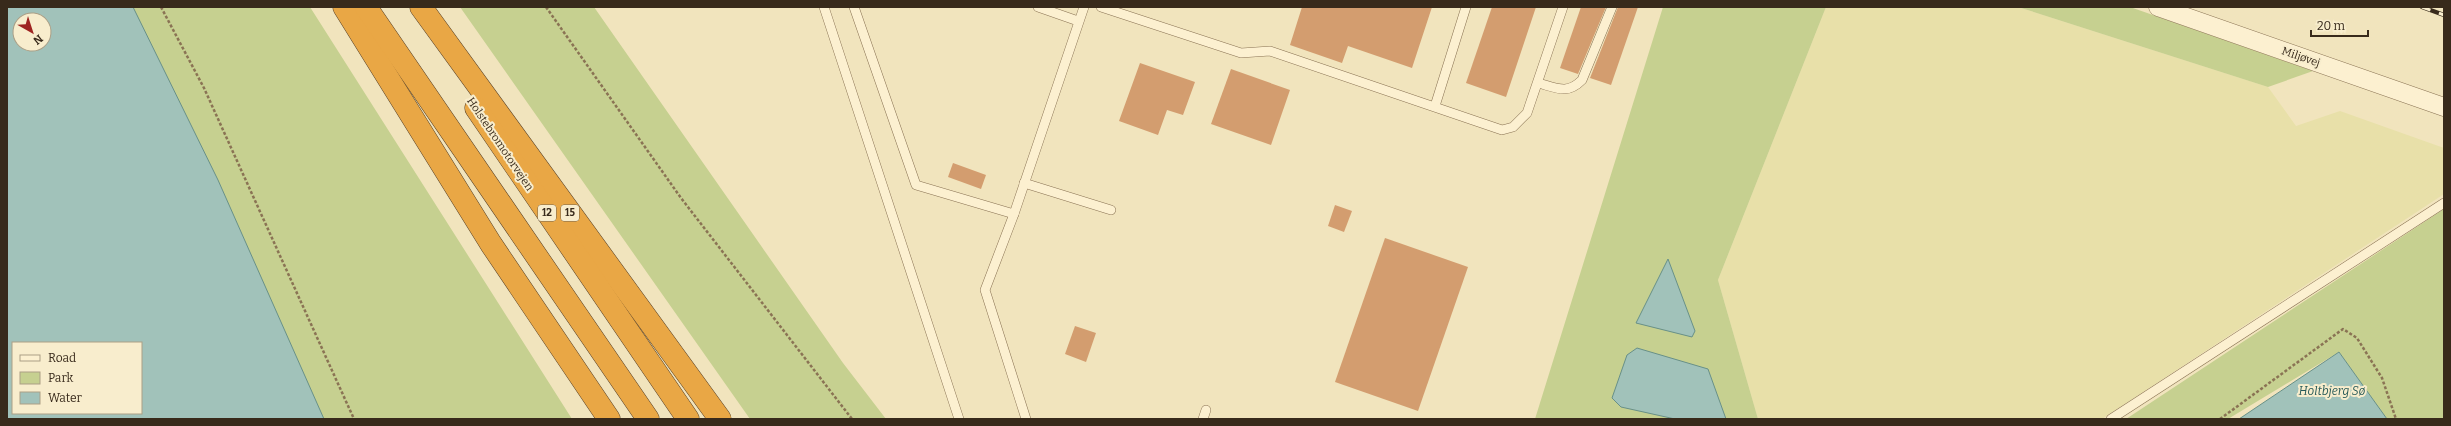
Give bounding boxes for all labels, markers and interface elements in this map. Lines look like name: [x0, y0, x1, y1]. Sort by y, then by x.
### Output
north arrow: [12, 12, 52, 52]
scale bar: [2311, 12, 2368, 38]
text: 20 m: [2317, 19, 2346, 33]
text: N: [30, 32, 45, 47]
street label: Miljøvej: [2280, 44, 2322, 70]
street label: Holstebromotorvejen: [464, 95, 536, 193]
road number: 12: [538, 205, 556, 221]
road number: 15: [561, 205, 579, 221]
legend: [12, 342, 142, 414]
text: Road: [48, 351, 76, 365]
text: Park: [48, 371, 74, 385]
water label: Holtbjerg Sø: [2299, 384, 2365, 398]
text: Water: [48, 391, 83, 405]

